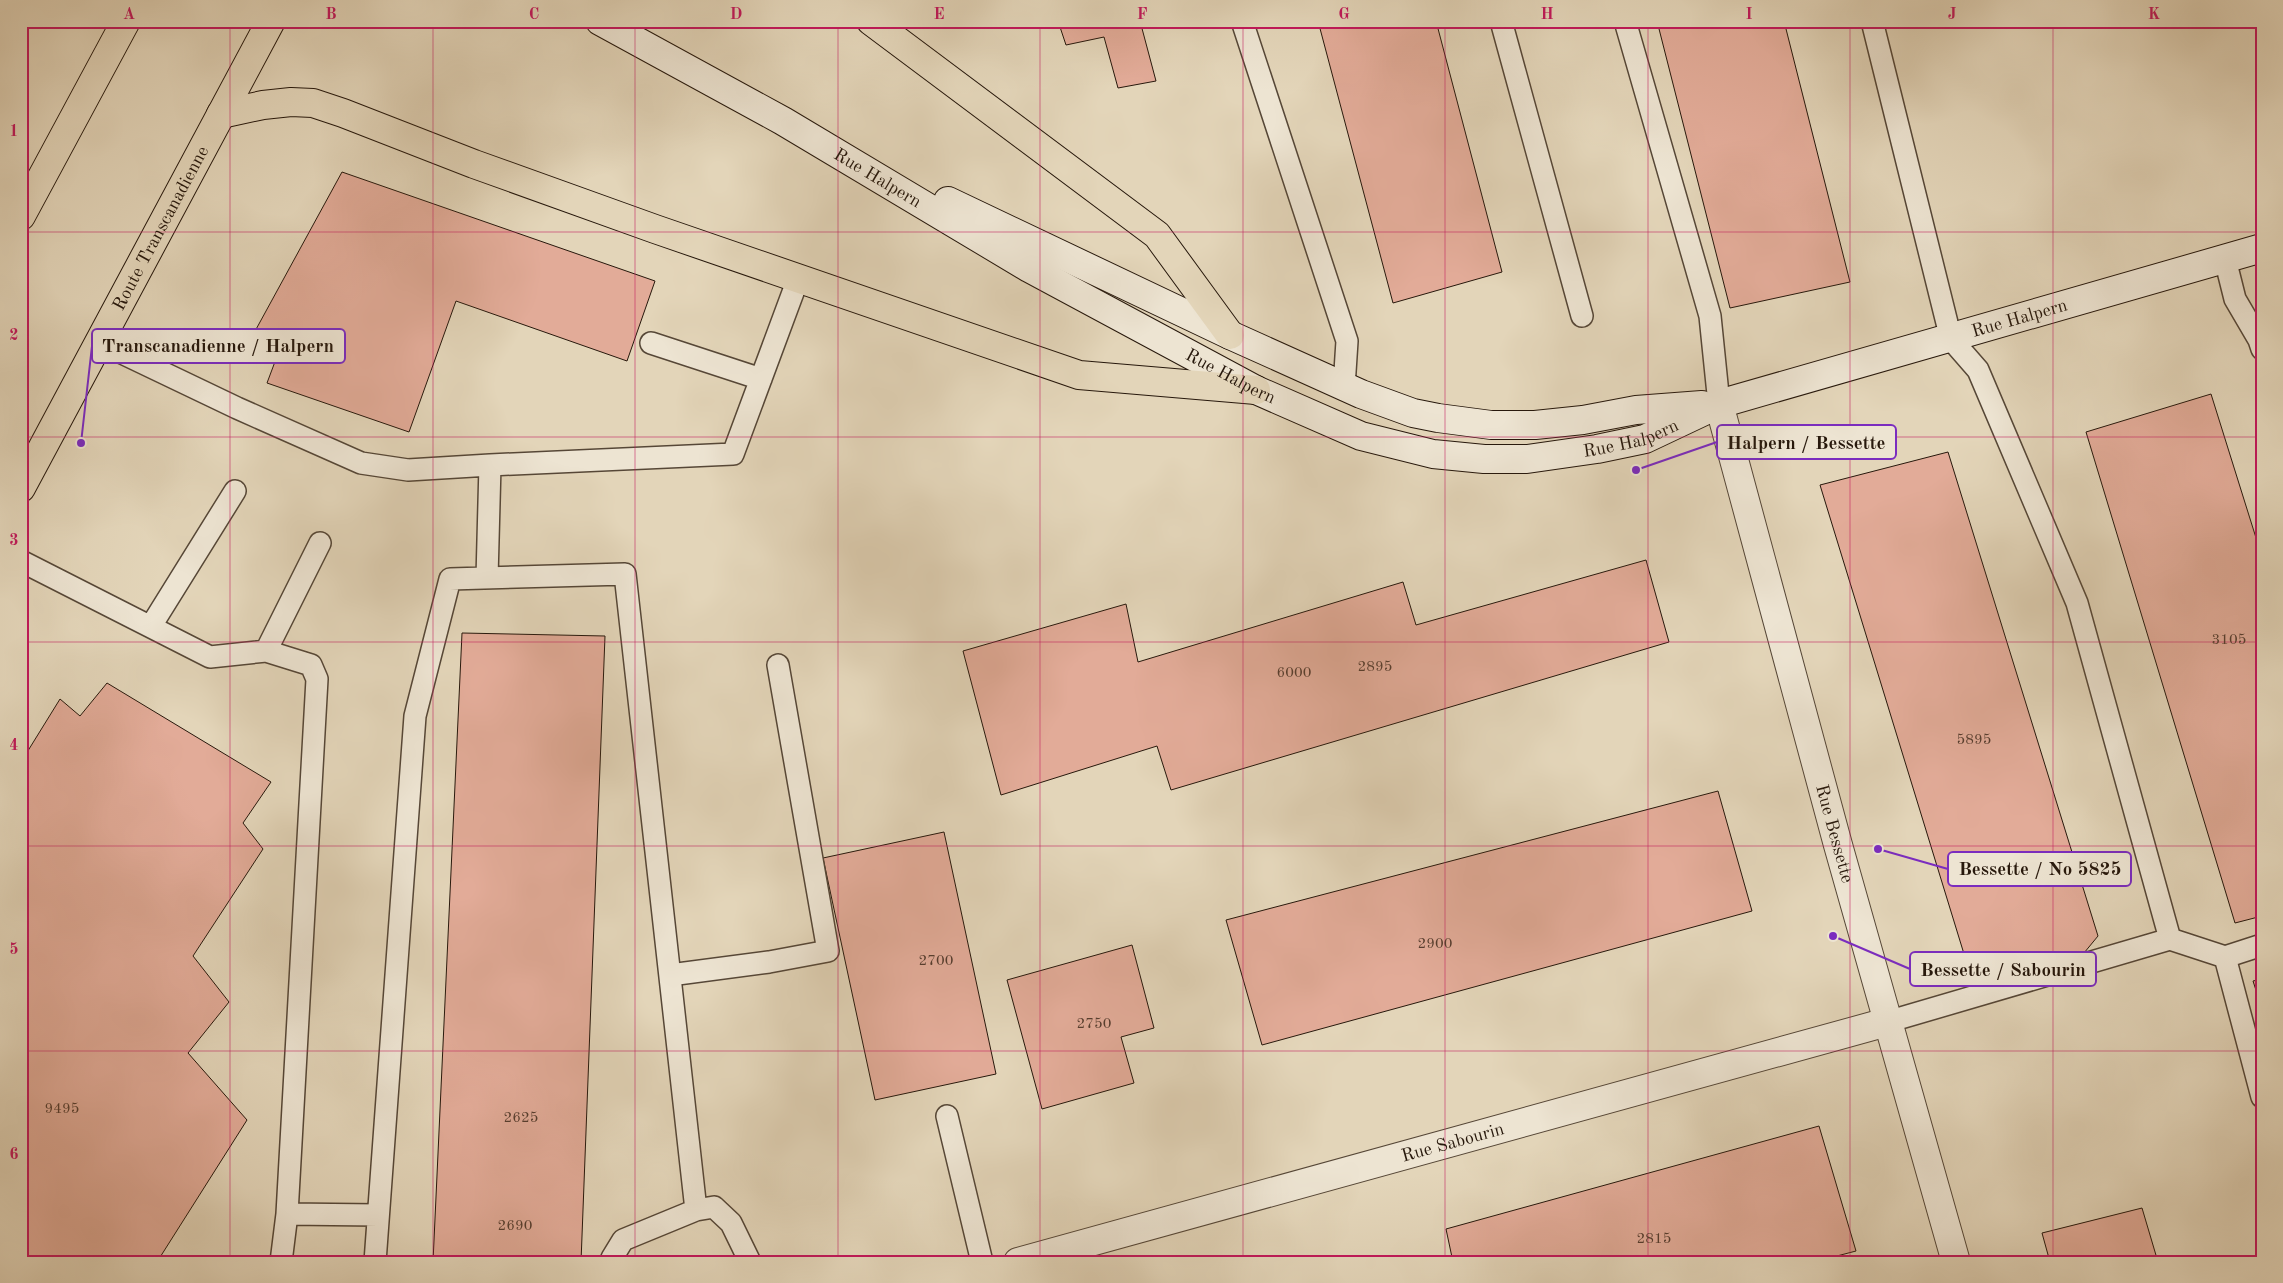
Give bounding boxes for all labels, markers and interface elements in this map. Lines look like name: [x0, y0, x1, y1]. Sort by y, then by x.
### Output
text: A: [123, 7, 135, 23]
text: B: [325, 7, 337, 23]
text: C: [529, 7, 539, 23]
text: D: [730, 7, 742, 23]
text: E: [933, 7, 945, 23]
text: F: [1137, 7, 1148, 23]
text: G: [1338, 7, 1350, 23]
text: H: [1540, 7, 1554, 23]
text: I: [1745, 7, 1753, 23]
text: J: [1948, 7, 1957, 23]
text: K: [2148, 7, 2160, 23]
text: 1: [9, 124, 19, 140]
street label: Route Transcanadienne: [110, 143, 212, 314]
street label: Rue Halpern: [830, 146, 924, 212]
street label: Rue Halpern: [1970, 296, 2070, 341]
text: 2: [9, 328, 19, 344]
callout: Transcanadienne / Halpern: [92, 329, 345, 363]
text: Transcanadienne / Halpern: [102, 338, 334, 357]
street label: Rue Halpern: [1182, 346, 1278, 407]
street label: Rue Halpern: [1582, 416, 1682, 461]
callout: Halpern / Bessette: [1717, 425, 1896, 459]
text: Halpern / Bessette: [1726, 435, 1886, 454]
text: 3: [9, 533, 19, 549]
house number: 3105: [2212, 633, 2246, 648]
house number: 2895: [1358, 660, 1392, 675]
house number: 6000: [1277, 666, 1311, 681]
house number: 5895: [1957, 733, 1991, 748]
text: 4: [9, 738, 19, 754]
street label: Rue Bessette: [1812, 783, 1856, 885]
callout: Bessette / No 5825: [1948, 852, 2131, 886]
text: Bessette / No 5825: [1958, 861, 2122, 880]
house number: 2900: [1418, 937, 1452, 952]
text: 5: [9, 942, 19, 958]
callout: Bessette / Sabourin: [1910, 952, 2096, 986]
house number: 2700: [919, 954, 953, 969]
text: Bessette / Sabourin: [1920, 962, 2086, 981]
house number: 2750: [1077, 1017, 1111, 1032]
house number: 9495: [45, 1102, 79, 1117]
house number: 2625: [504, 1111, 538, 1126]
street label: Rue Sabourin: [1400, 1120, 1507, 1166]
text: 6: [9, 1147, 19, 1163]
house number: 2690: [498, 1219, 532, 1234]
house number: 2815: [1637, 1232, 1671, 1247]

